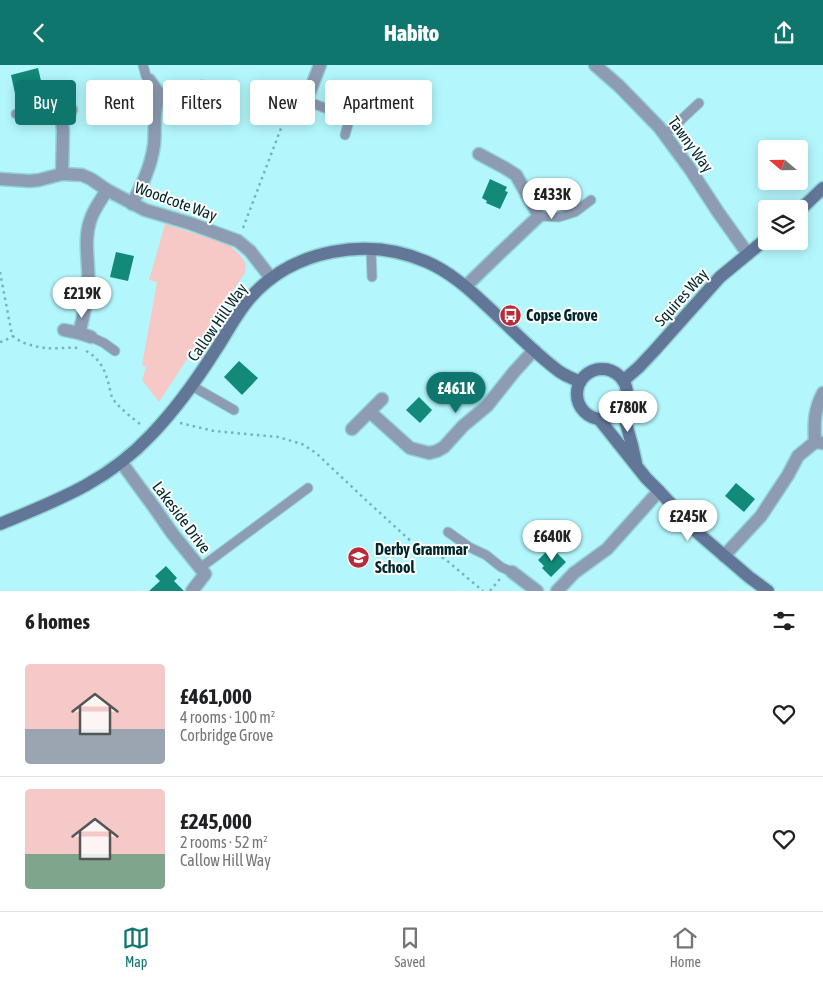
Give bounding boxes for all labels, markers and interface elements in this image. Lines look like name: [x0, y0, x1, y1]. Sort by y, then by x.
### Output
icon: back: [25, 19, 53, 47]
icon: share: [770, 19, 798, 47]
text: Habito: [384, 20, 439, 46]
chip: Buy: [15, 80, 76, 125]
chip: Rent: [86, 80, 153, 125]
chip: Filters: [163, 80, 240, 125]
chip: New: [250, 80, 315, 125]
chip: Apartment: [325, 80, 432, 125]
street label: Tawny Way: [664, 113, 718, 176]
north arrow: [758, 140, 808, 190]
map controls: [758, 140, 808, 250]
pin: £433K: [517, 177, 587, 220]
street label: Woodcote Way: [132, 178, 220, 225]
text: £433K: [533, 185, 571, 203]
button: layers: [758, 200, 808, 250]
street label: Squires Way: [651, 264, 712, 330]
pin: £219K: [47, 277, 117, 319]
street label: Callow Hill Way: [184, 279, 251, 365]
text: £219K: [63, 284, 101, 302]
bus stop icon: Copse Grove: [498, 303, 522, 327]
place label: Copse Grove: [526, 306, 598, 324]
pin: £461K: [421, 371, 491, 414]
text: £461K: [437, 379, 475, 397]
pin: £780K: [593, 391, 663, 433]
text: £780K: [609, 398, 647, 416]
street label: Lakeside Drive: [149, 478, 215, 556]
pin: £245K: [653, 499, 723, 542]
text: £245K: [669, 507, 707, 525]
pin: £640K: [517, 519, 587, 562]
text: £640K: [533, 527, 571, 545]
place label: Derby Grammar School: [375, 540, 468, 576]
school or university icon: Derby Grammar School: [347, 546, 371, 570]
icon: filters: [770, 607, 798, 635]
text: 6 homes: [25, 609, 90, 633]
icon: home: [65, 684, 125, 744]
text: £461,000: [180, 684, 252, 708]
icon: heart: [770, 700, 798, 728]
text: 4 rooms · 100 m²: [180, 708, 275, 726]
text: Corbridge Grove: [180, 726, 273, 744]
icon: home: [65, 809, 125, 869]
text: £245,000: [180, 809, 252, 833]
icon: heart: [770, 825, 798, 853]
text: 2 rooms · 52 m²: [180, 833, 268, 851]
text: Callow Hill Way: [180, 851, 271, 869]
tab: Map: [122, 924, 150, 970]
tab: Saved: [394, 924, 425, 970]
tab: Home: [670, 924, 701, 970]

